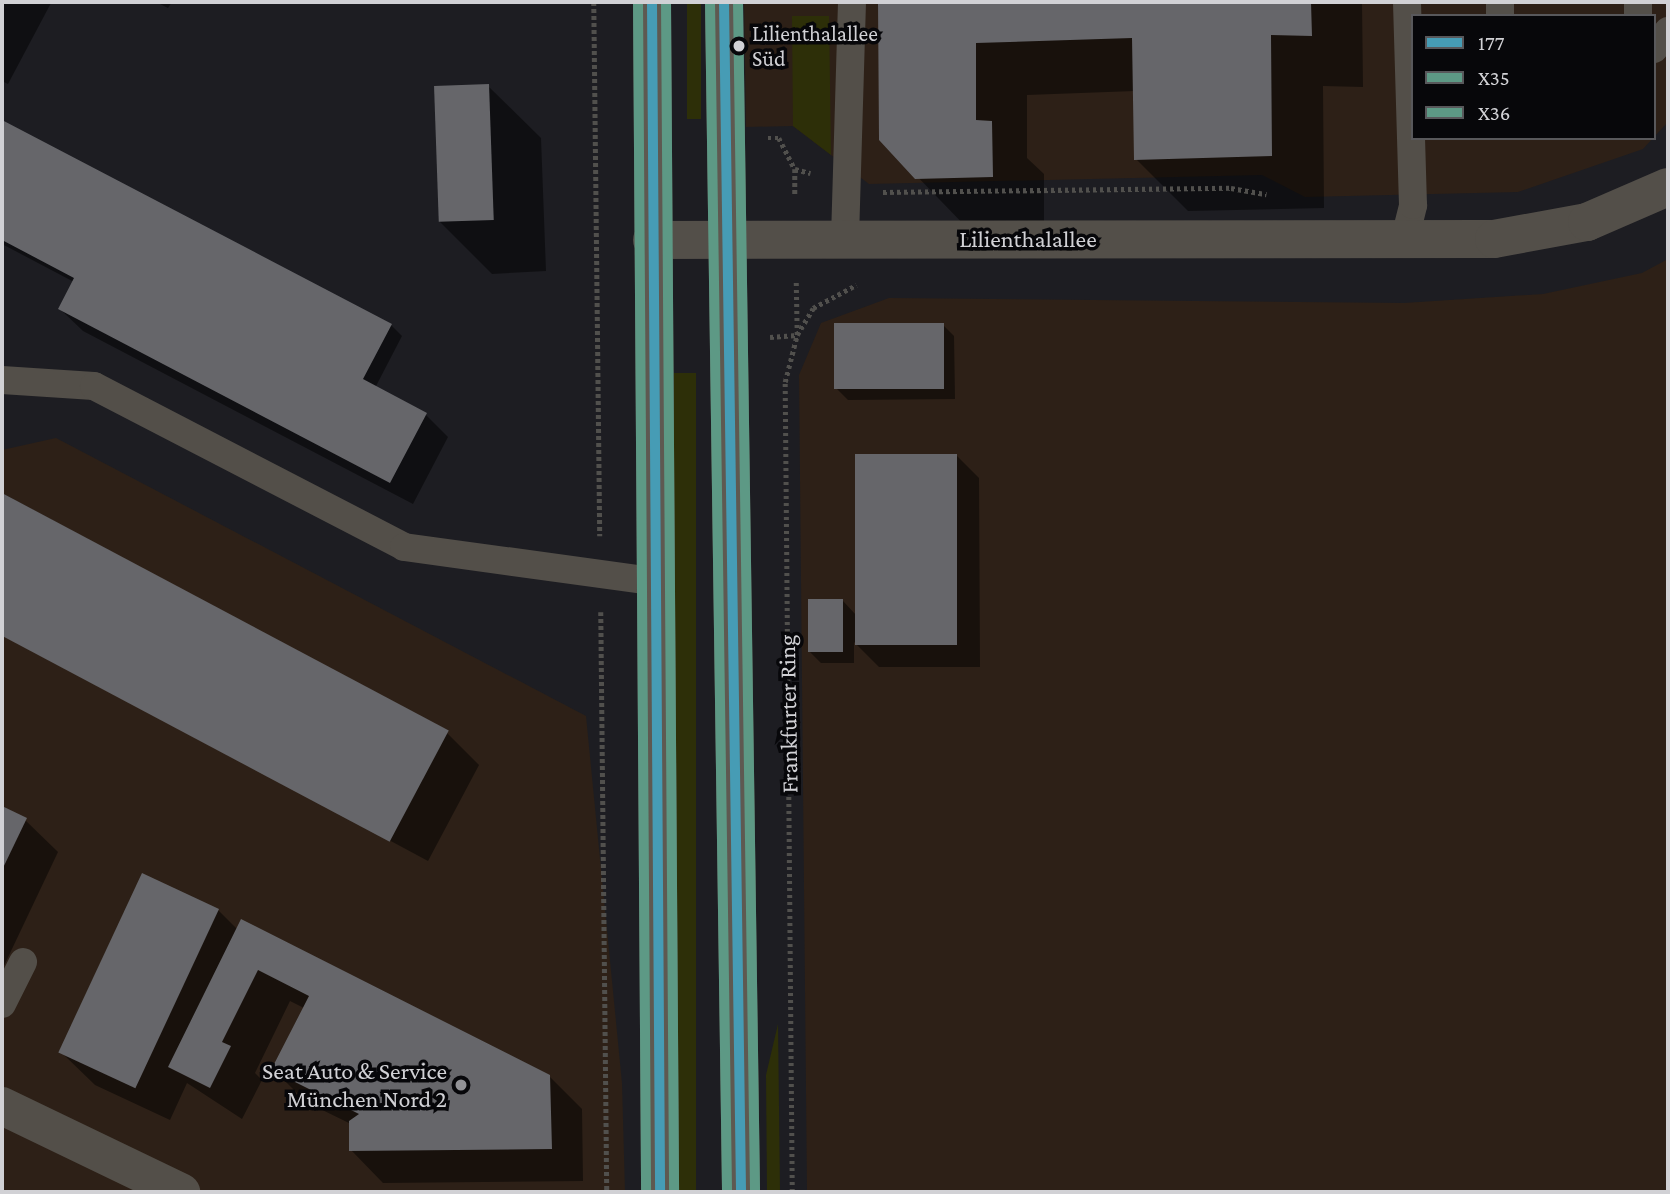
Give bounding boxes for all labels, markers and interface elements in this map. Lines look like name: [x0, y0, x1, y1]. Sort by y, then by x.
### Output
legend: [1411, 14, 1656, 140]
place label: Lilienthalallee Süd: [752, 20, 878, 72]
text: 177: [1478, 31, 1504, 55]
marker: Lilienthalallee Süd: [732, 39, 746, 53]
text: X35: [1478, 66, 1510, 90]
text: X36: [1478, 101, 1510, 125]
street label: Lilienthalallee: [959, 225, 1097, 253]
street label: Frankfurter Ring: [772, 634, 804, 794]
place label: Seat Auto & Service München Nord 2: [262, 1057, 447, 1113]
marker: Seat Auto & Service München Nord 2: [453, 1077, 469, 1093]

